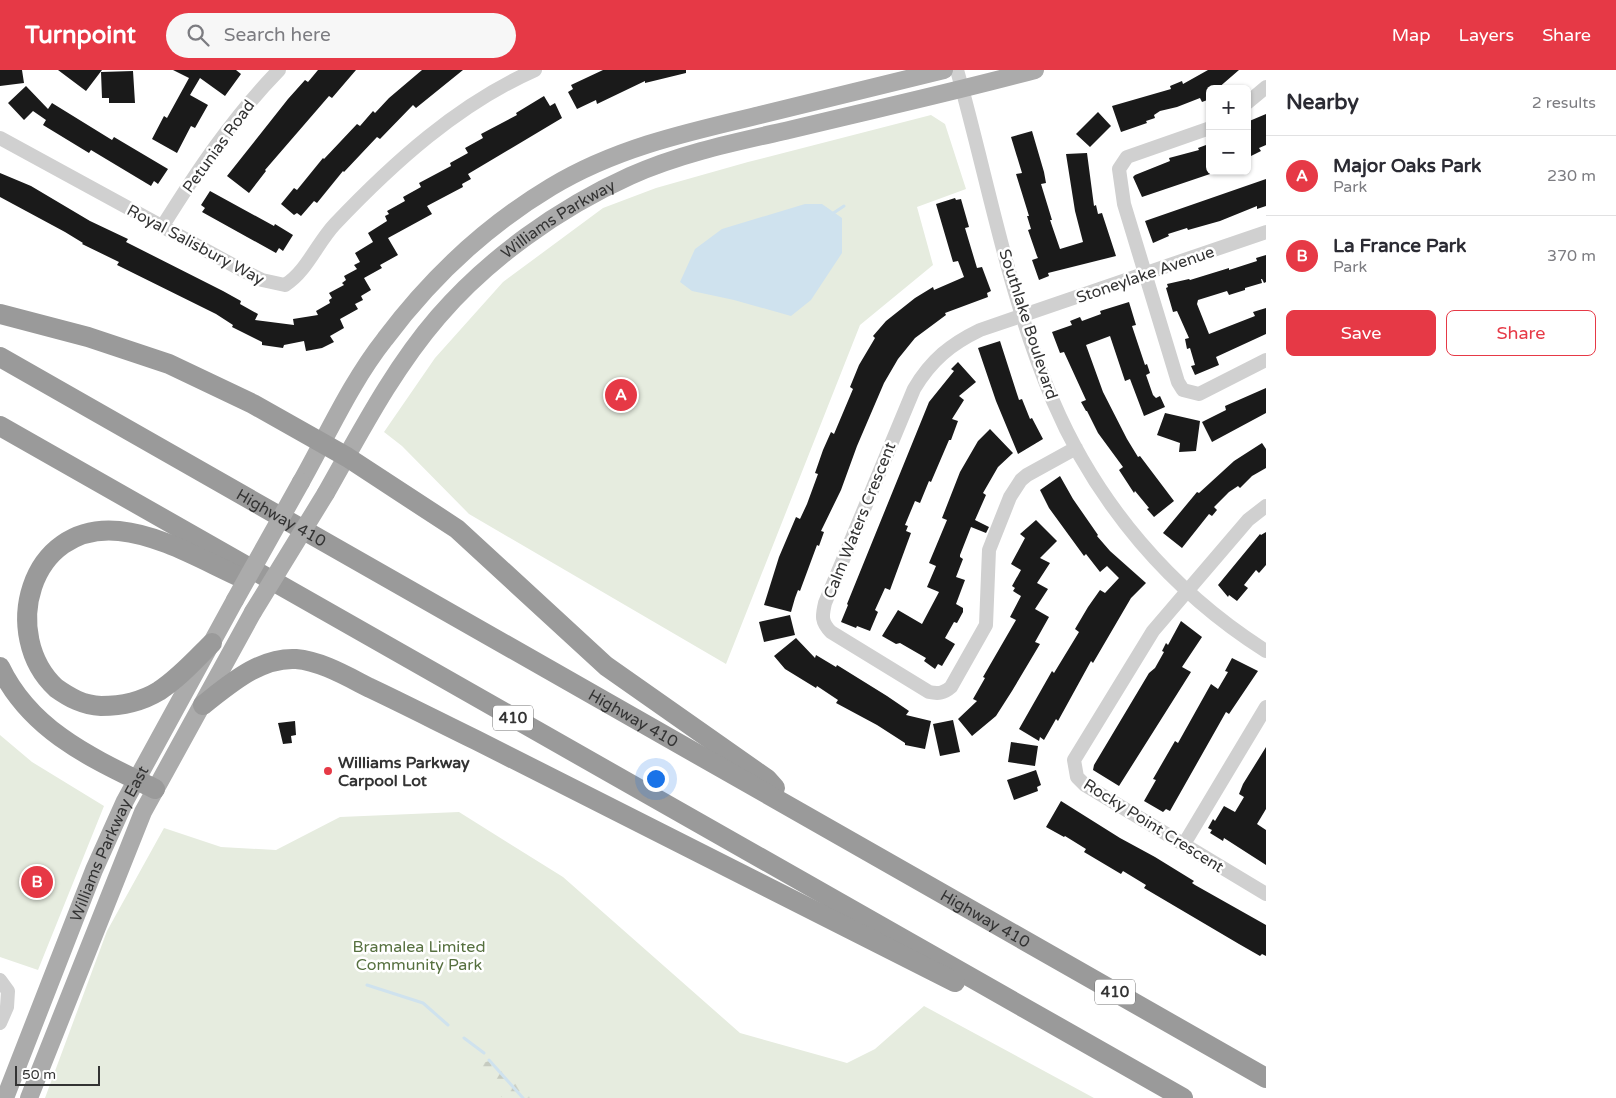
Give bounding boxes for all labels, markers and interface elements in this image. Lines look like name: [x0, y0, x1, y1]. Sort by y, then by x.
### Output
search box: [166, 13, 516, 58]
text: Turnpoint: [25, 21, 136, 50]
icon: search: [184, 21, 212, 49]
text: Search here: [224, 24, 331, 46]
text: Map: [1392, 24, 1431, 46]
text: Layers: [1459, 24, 1514, 46]
text: Share: [1542, 24, 1591, 46]
map controls: [1206, 85, 1251, 175]
button: +: [1206, 85, 1251, 130]
text: Nearby: [1286, 90, 1359, 115]
text: 2 results: [1532, 93, 1596, 113]
street label: Petunias Road: [178, 96, 259, 197]
button: −: [1206, 130, 1251, 175]
text: Major Oaks Park: [1333, 155, 1481, 177]
text: A: [1296, 166, 1308, 186]
text: 230 m: [1547, 166, 1596, 186]
street label: Williams Parkway: [497, 175, 619, 263]
text: Park: [1333, 177, 1367, 197]
street label: Royal Salisbury Way: [123, 200, 268, 290]
text: La France Park: [1333, 235, 1466, 257]
street label: Stoneylake Avenue: [1074, 242, 1217, 308]
text: B: [1296, 246, 1308, 266]
text: 370 m: [1547, 246, 1596, 266]
street label: Southlake Boulevard: [994, 247, 1062, 402]
text: Park: [1333, 257, 1367, 277]
button: Save: [1286, 310, 1436, 356]
button: Share: [1446, 310, 1596, 356]
pin: A: [605, 376, 637, 414]
street label: Calm Waters Crescent: [819, 439, 901, 602]
street label: Highway 410: [233, 485, 329, 552]
street label: Highway 410: [585, 685, 681, 752]
road number: 410: [493, 706, 533, 730]
place label: Williams Parkway Carpool Lot: [338, 753, 470, 791]
street label: Williams Parkway East: [66, 762, 153, 924]
marker: Williams Parkway Carpool Lot: [322, 765, 334, 777]
your location: [643, 766, 669, 792]
street label: Rocky Point Crescent: [1079, 774, 1227, 877]
pin: B: [21, 863, 53, 901]
street label: Highway 410: [937, 886, 1033, 953]
park label: Bramalea Limited Community Park: [353, 937, 486, 975]
road number: 410: [1095, 980, 1135, 1004]
scale bar: [15, 1063, 100, 1086]
text: 50 m: [22, 1066, 56, 1083]

